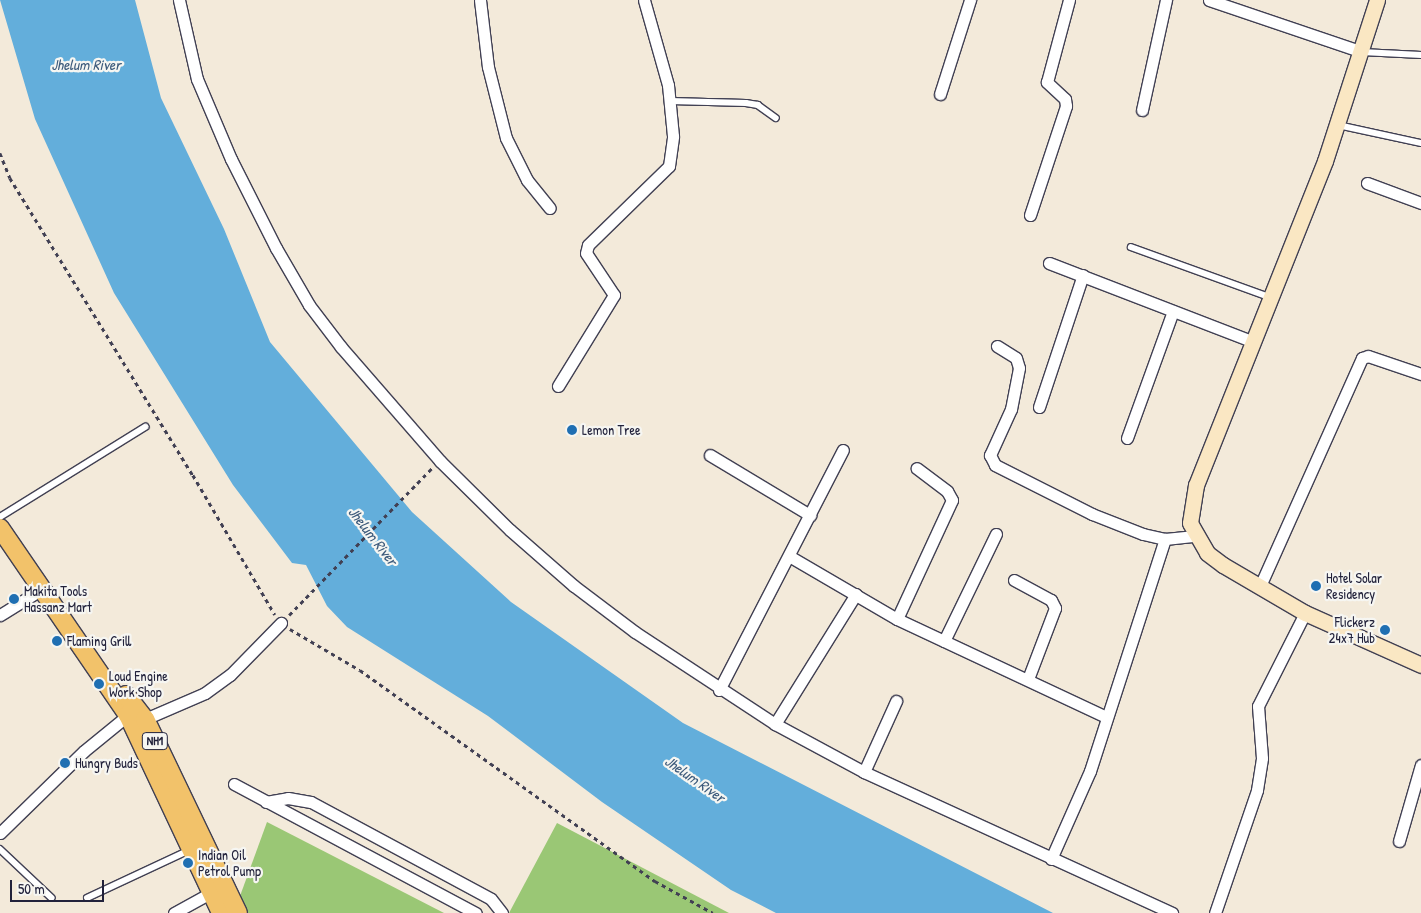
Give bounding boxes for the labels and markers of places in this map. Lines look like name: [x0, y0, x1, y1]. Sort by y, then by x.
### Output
place label: Lemon Tree: [582, 422, 641, 438]
marker: Lemon Tree: [566, 424, 578, 436]
place label: Hotel Solar Residency: [1326, 570, 1382, 602]
marker: Hotel Solar Residency: [1310, 580, 1322, 592]
place label: Makita Tools Hassanz Mart: [24, 583, 92, 616]
marker: Makita Tools Hassanz Mart: [8, 593, 20, 605]
place label: Flickerz 24x7 Hub: [1329, 614, 1375, 646]
marker: Flickerz 24x7 Hub: [1379, 624, 1391, 636]
place label: Flaming Grill: [67, 633, 131, 649]
marker: Flaming Grill: [51, 635, 63, 647]
place label: Loud Engine Work Shop: [109, 668, 168, 700]
marker: Loud Engine Work Shop: [93, 678, 105, 690]
place label: Hungry Buds: [75, 755, 138, 771]
marker: Hungry Buds: [59, 757, 71, 769]
place label: Indian Oil Petrol Pump: [198, 847, 261, 880]
marker: Indian Oil Petrol Pump: [182, 857, 194, 869]

